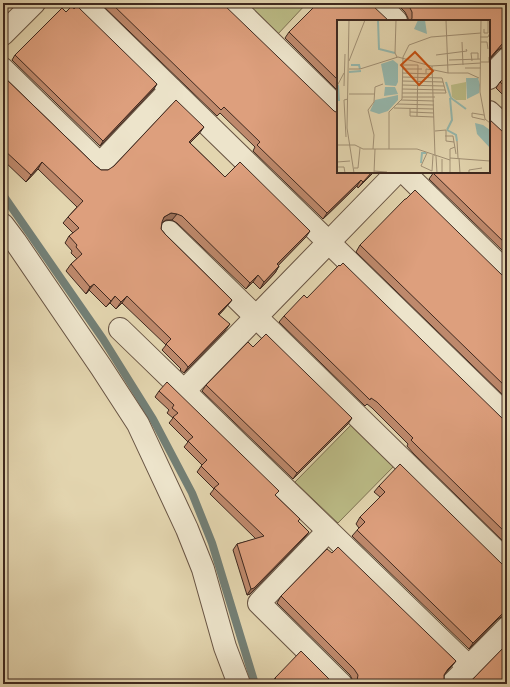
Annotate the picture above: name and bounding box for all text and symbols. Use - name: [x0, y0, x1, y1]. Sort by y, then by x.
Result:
- inset map: [337, 20, 490, 173]

